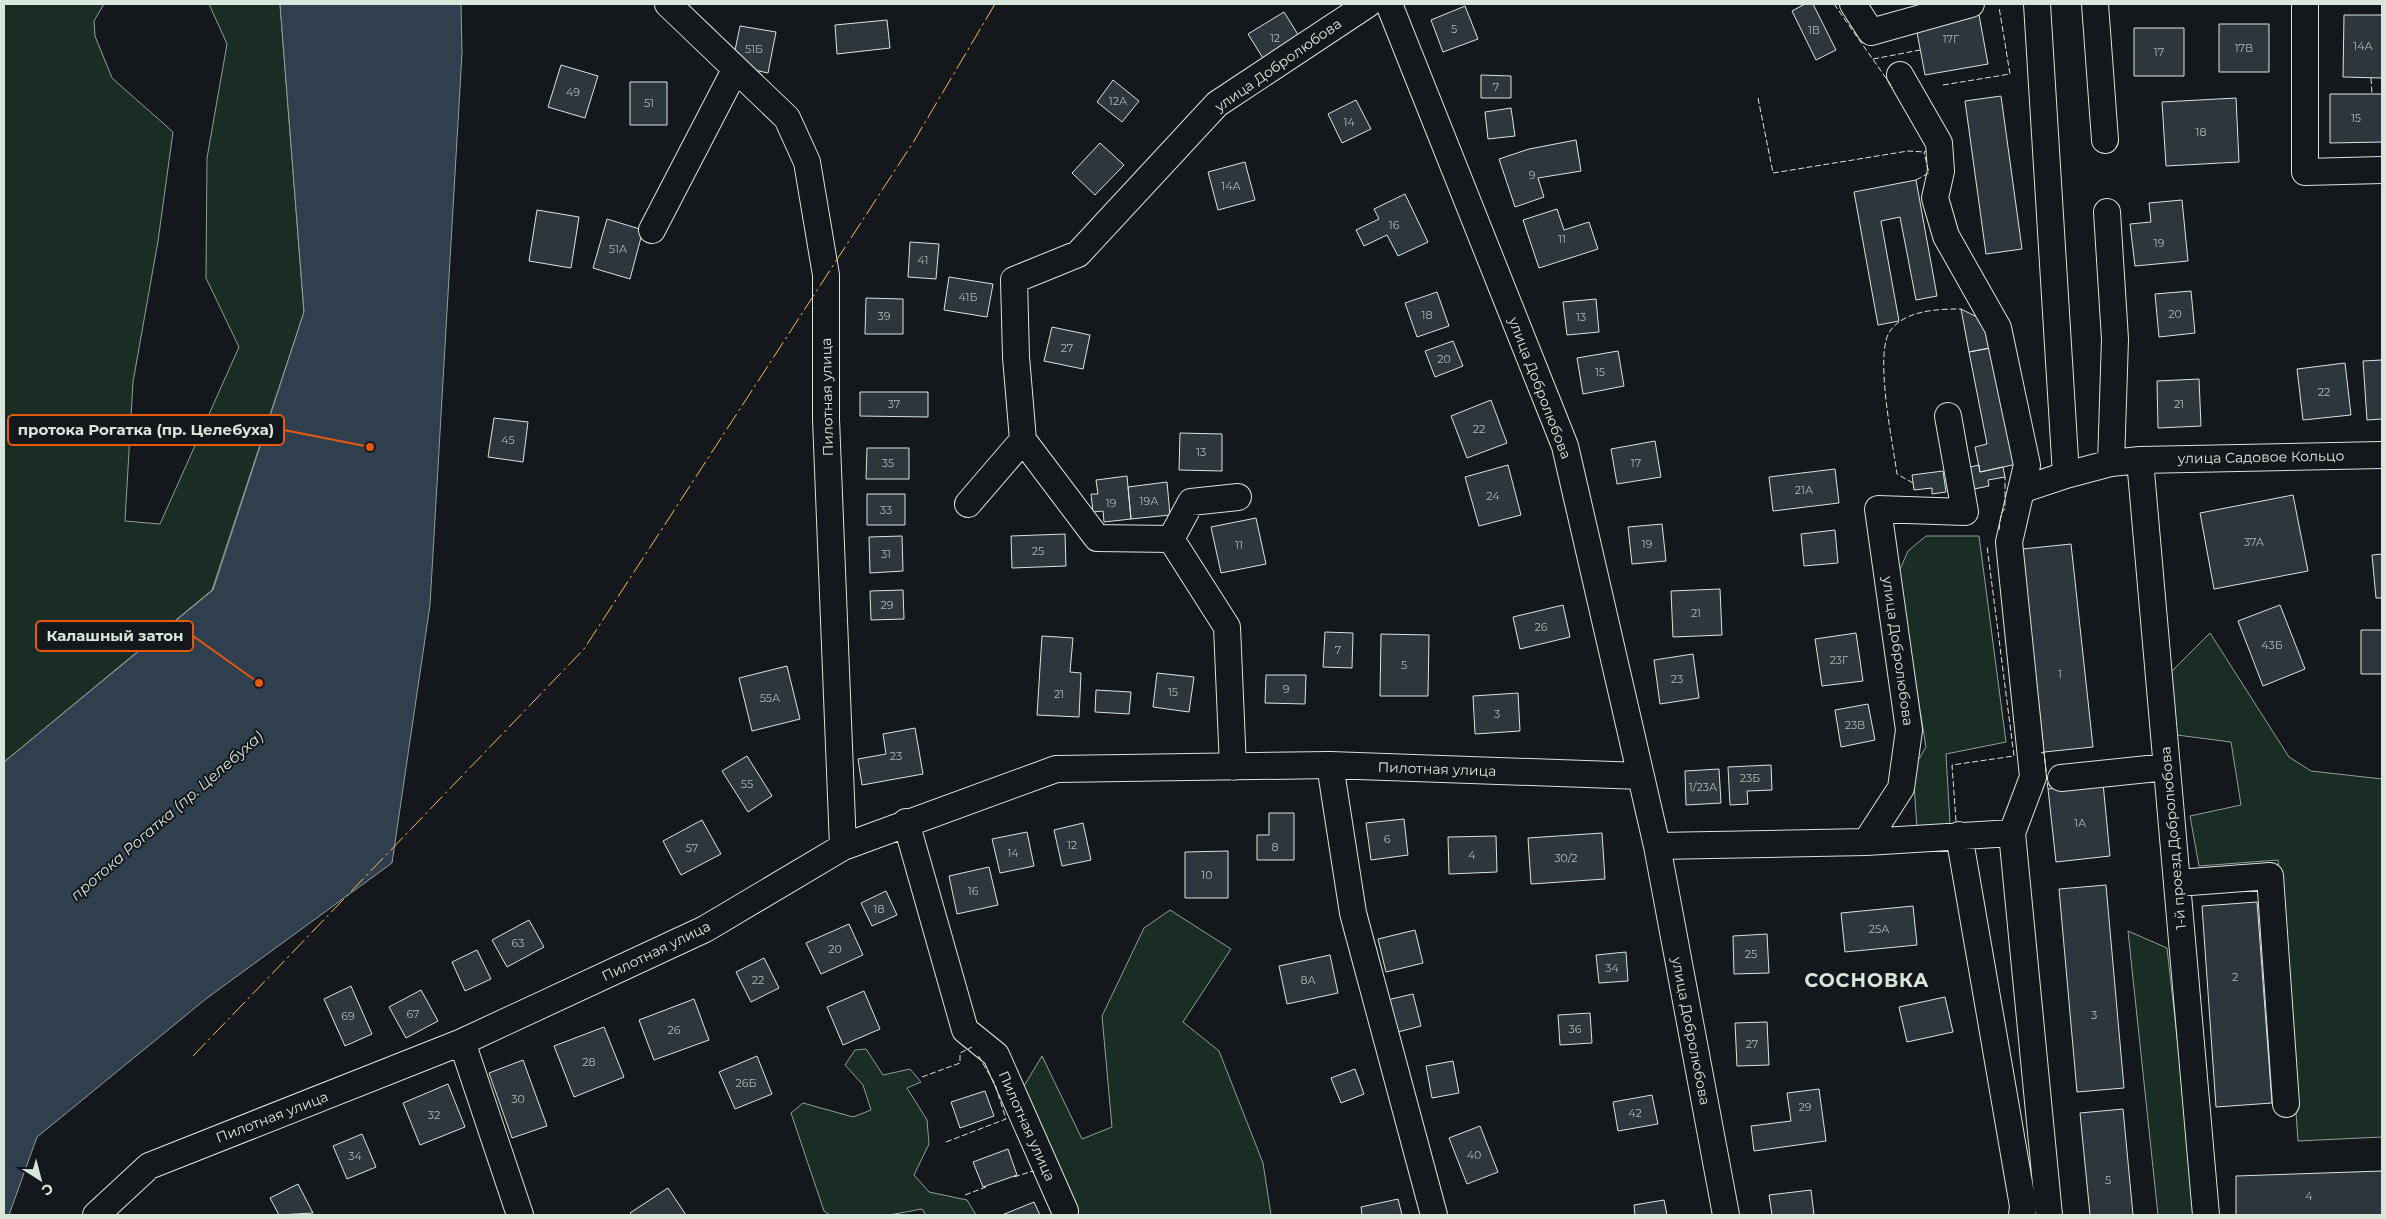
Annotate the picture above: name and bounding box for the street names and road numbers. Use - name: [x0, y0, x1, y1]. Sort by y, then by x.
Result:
- street label: улица Добролюбова: [1210, 14, 1345, 116]
- street label: улица Добролюбова: [1504, 314, 1575, 462]
- street label: Пилотная улица: [817, 337, 837, 457]
- street label: улица Садовое Кольцо: [2177, 447, 2345, 467]
- street label: улица Добролюбова: [1878, 574, 1917, 727]
- street label: 1-й проезд Добролюбова: [2156, 746, 2190, 930]
- street label: Пилотная улица: [1377, 758, 1497, 780]
- street label: Пилотная улица: [599, 917, 713, 985]
- street label: улица Добролюбова: [1668, 954, 1714, 1107]
- street label: Пилотная улица: [995, 1068, 1059, 1184]
- street label: Пилотная улица: [213, 1087, 331, 1147]

